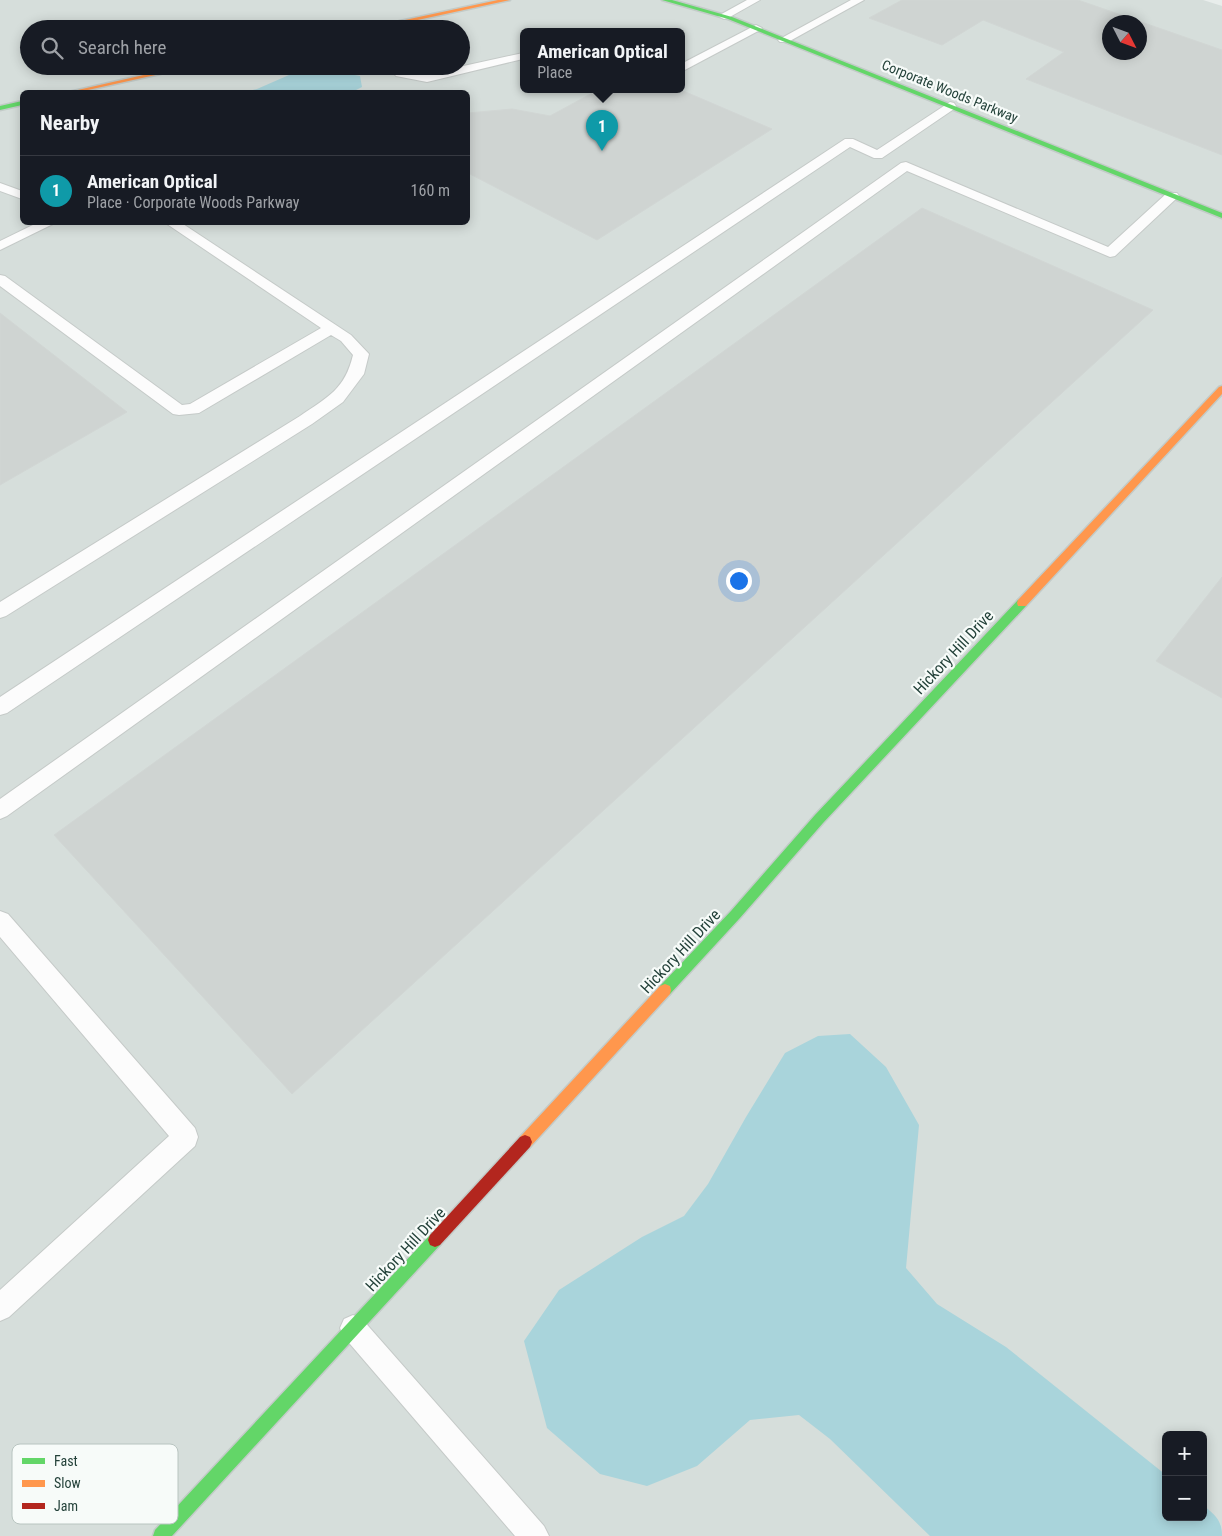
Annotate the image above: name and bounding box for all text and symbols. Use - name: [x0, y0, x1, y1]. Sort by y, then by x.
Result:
- north arrow: [1102, 15, 1147, 60]
- search box: [20, 20, 470, 75]
- popup: [520, 28, 685, 93]
- icon: search: [38, 34, 66, 62]
- text: Search here: [78, 36, 166, 59]
- text: American Optical: [537, 40, 668, 63]
- street label: Corporate Woods Parkway: [880, 56, 1021, 126]
- text: Place: [537, 63, 572, 82]
- pin: 1: [586, 110, 618, 151]
- text: Nearby: [40, 111, 99, 135]
- text: American Optical: [87, 170, 218, 193]
- text: 1: [52, 181, 60, 200]
- text: 160 m: [411, 181, 450, 200]
- text: Place · Corporate Woods Parkway: [87, 193, 299, 212]
- your location: [726, 568, 752, 594]
- street label: Hickory Hill Drive: [910, 606, 997, 698]
- street label: Hickory Hill Drive: [637, 905, 724, 997]
- street label: Hickory Hill Drive: [362, 1203, 449, 1295]
- map controls: [1162, 1431, 1207, 1521]
- button: +: [1162, 1431, 1207, 1476]
- legend: [12, 1444, 178, 1524]
- text: Fast: [54, 1453, 78, 1469]
- text: Slow: [54, 1475, 81, 1491]
- button: −: [1162, 1476, 1207, 1521]
- text: Jam: [54, 1498, 78, 1514]

